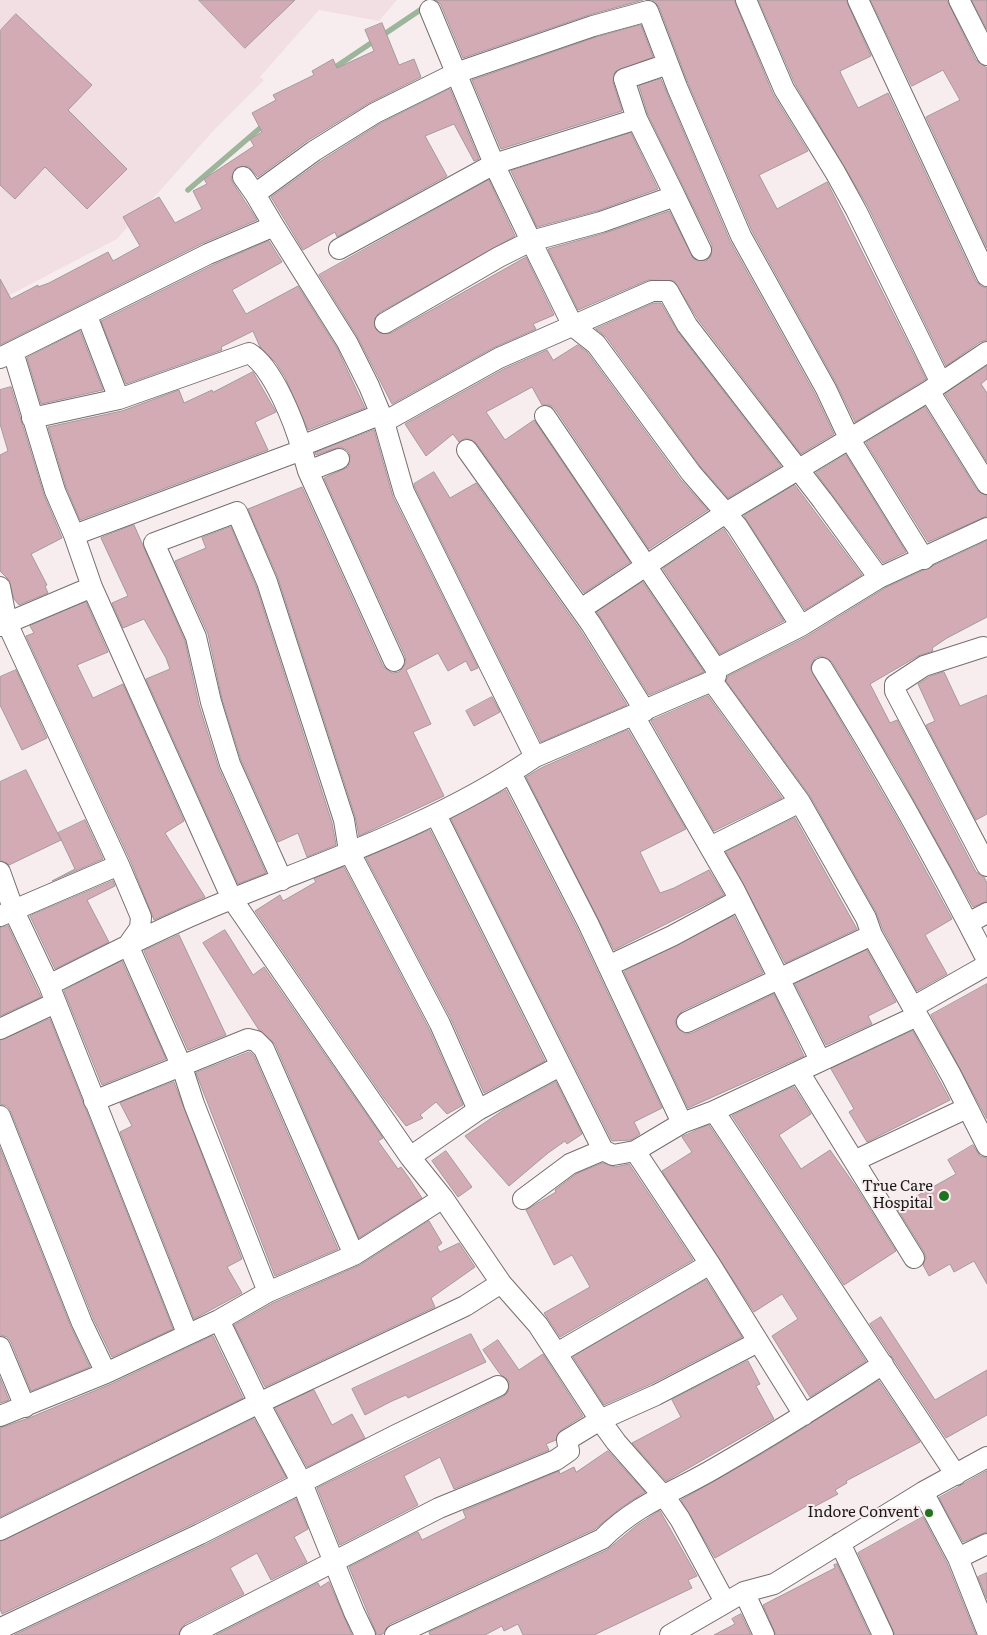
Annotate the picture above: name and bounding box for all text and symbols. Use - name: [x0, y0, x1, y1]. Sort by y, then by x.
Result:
- place label: True Care Hospital: [862, 1178, 933, 1213]
- marker: True Care Hospital: [937, 1189, 951, 1203]
- place label: Indore Convent: [807, 1504, 919, 1522]
- marker: Indore Convent: [923, 1507, 935, 1519]

